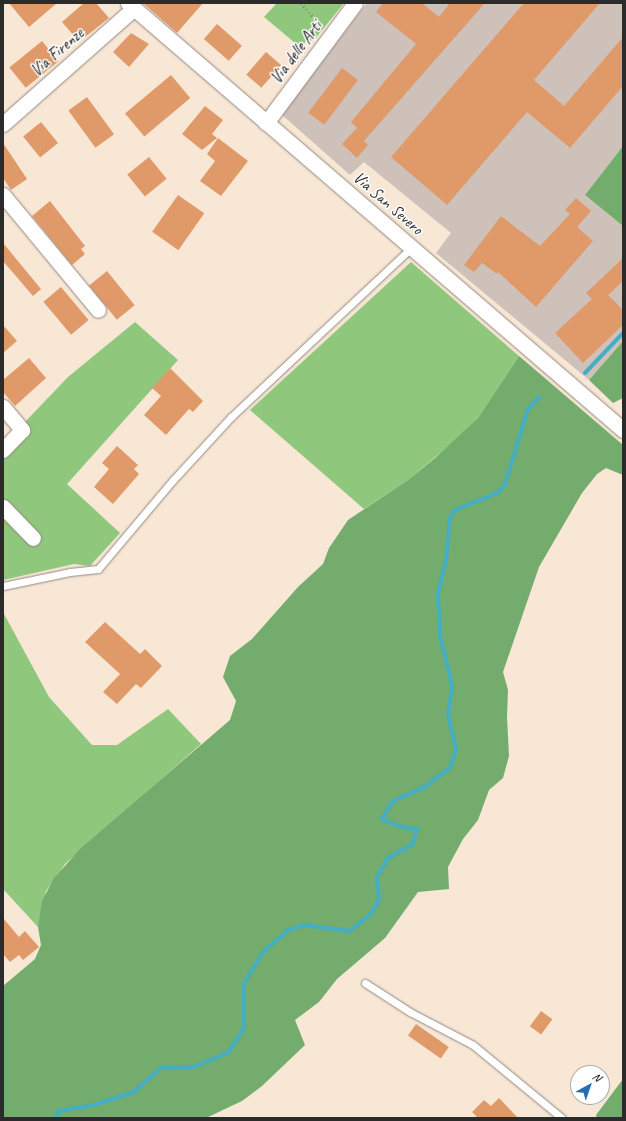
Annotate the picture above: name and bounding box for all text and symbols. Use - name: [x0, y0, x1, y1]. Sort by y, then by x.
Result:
- street label: Via delle Arti: [266, 17, 326, 87]
- street label: Via Firenze: [26, 23, 88, 81]
- street label: Via San Severo: [349, 167, 427, 239]
- north arrow: [570, 1065, 610, 1105]
- text: N: [590, 1069, 604, 1084]

